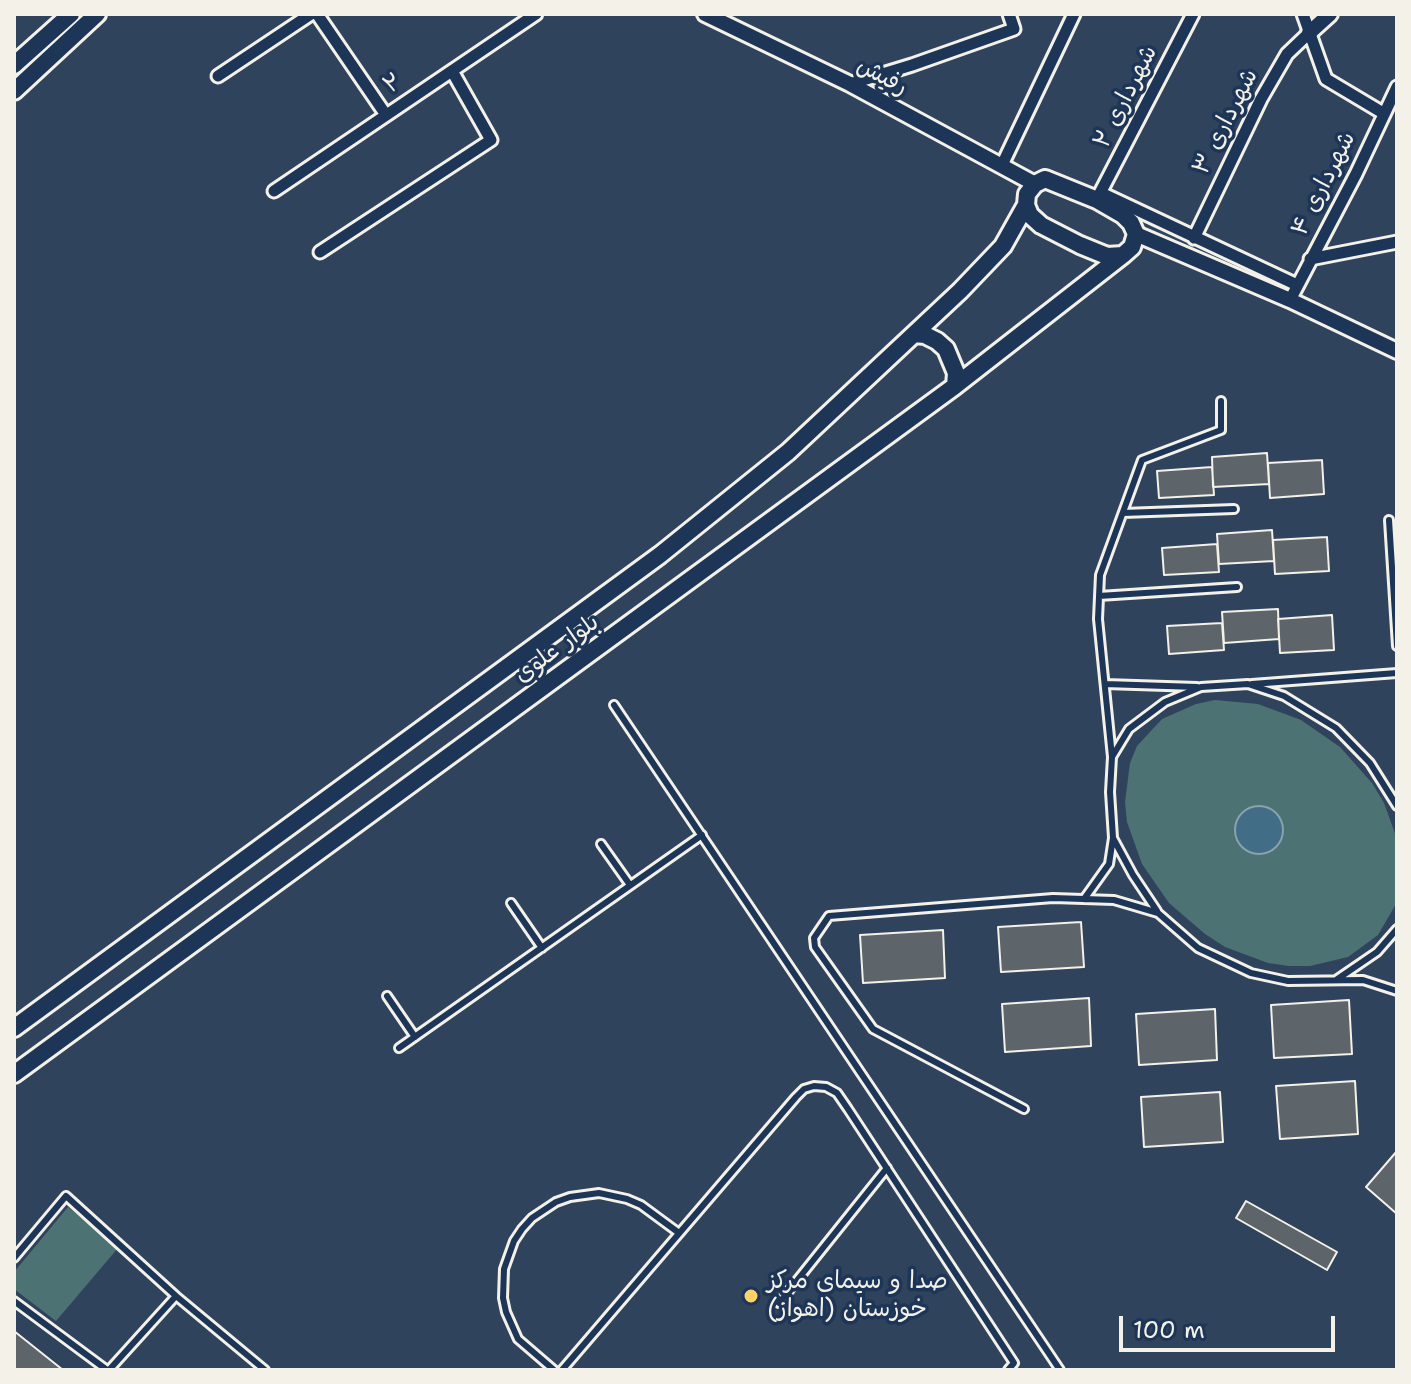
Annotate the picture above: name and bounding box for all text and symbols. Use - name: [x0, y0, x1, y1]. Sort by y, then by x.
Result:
- street label: شهرداری ۲: [1088, 41, 1164, 153]
- street label: رفیش: [851, 52, 913, 102]
- street label: شهرداری ۳: [1187, 64, 1265, 180]
- street label: ۲: [378, 68, 408, 100]
- street label: شهرداری ۴: [1286, 127, 1362, 241]
- street label: بلوار علوی: [509, 608, 605, 690]
- place label: صدا و سیمای مرکز خوزستان (اهواز): [767, 1268, 948, 1324]
- marker: صدا و سیمای مرکز خوزستان (اهواز): [742, 1287, 760, 1305]
- scale bar: [1123, 1300, 1339, 1350]
- text: 100 m: [1133, 1314, 1205, 1346]

